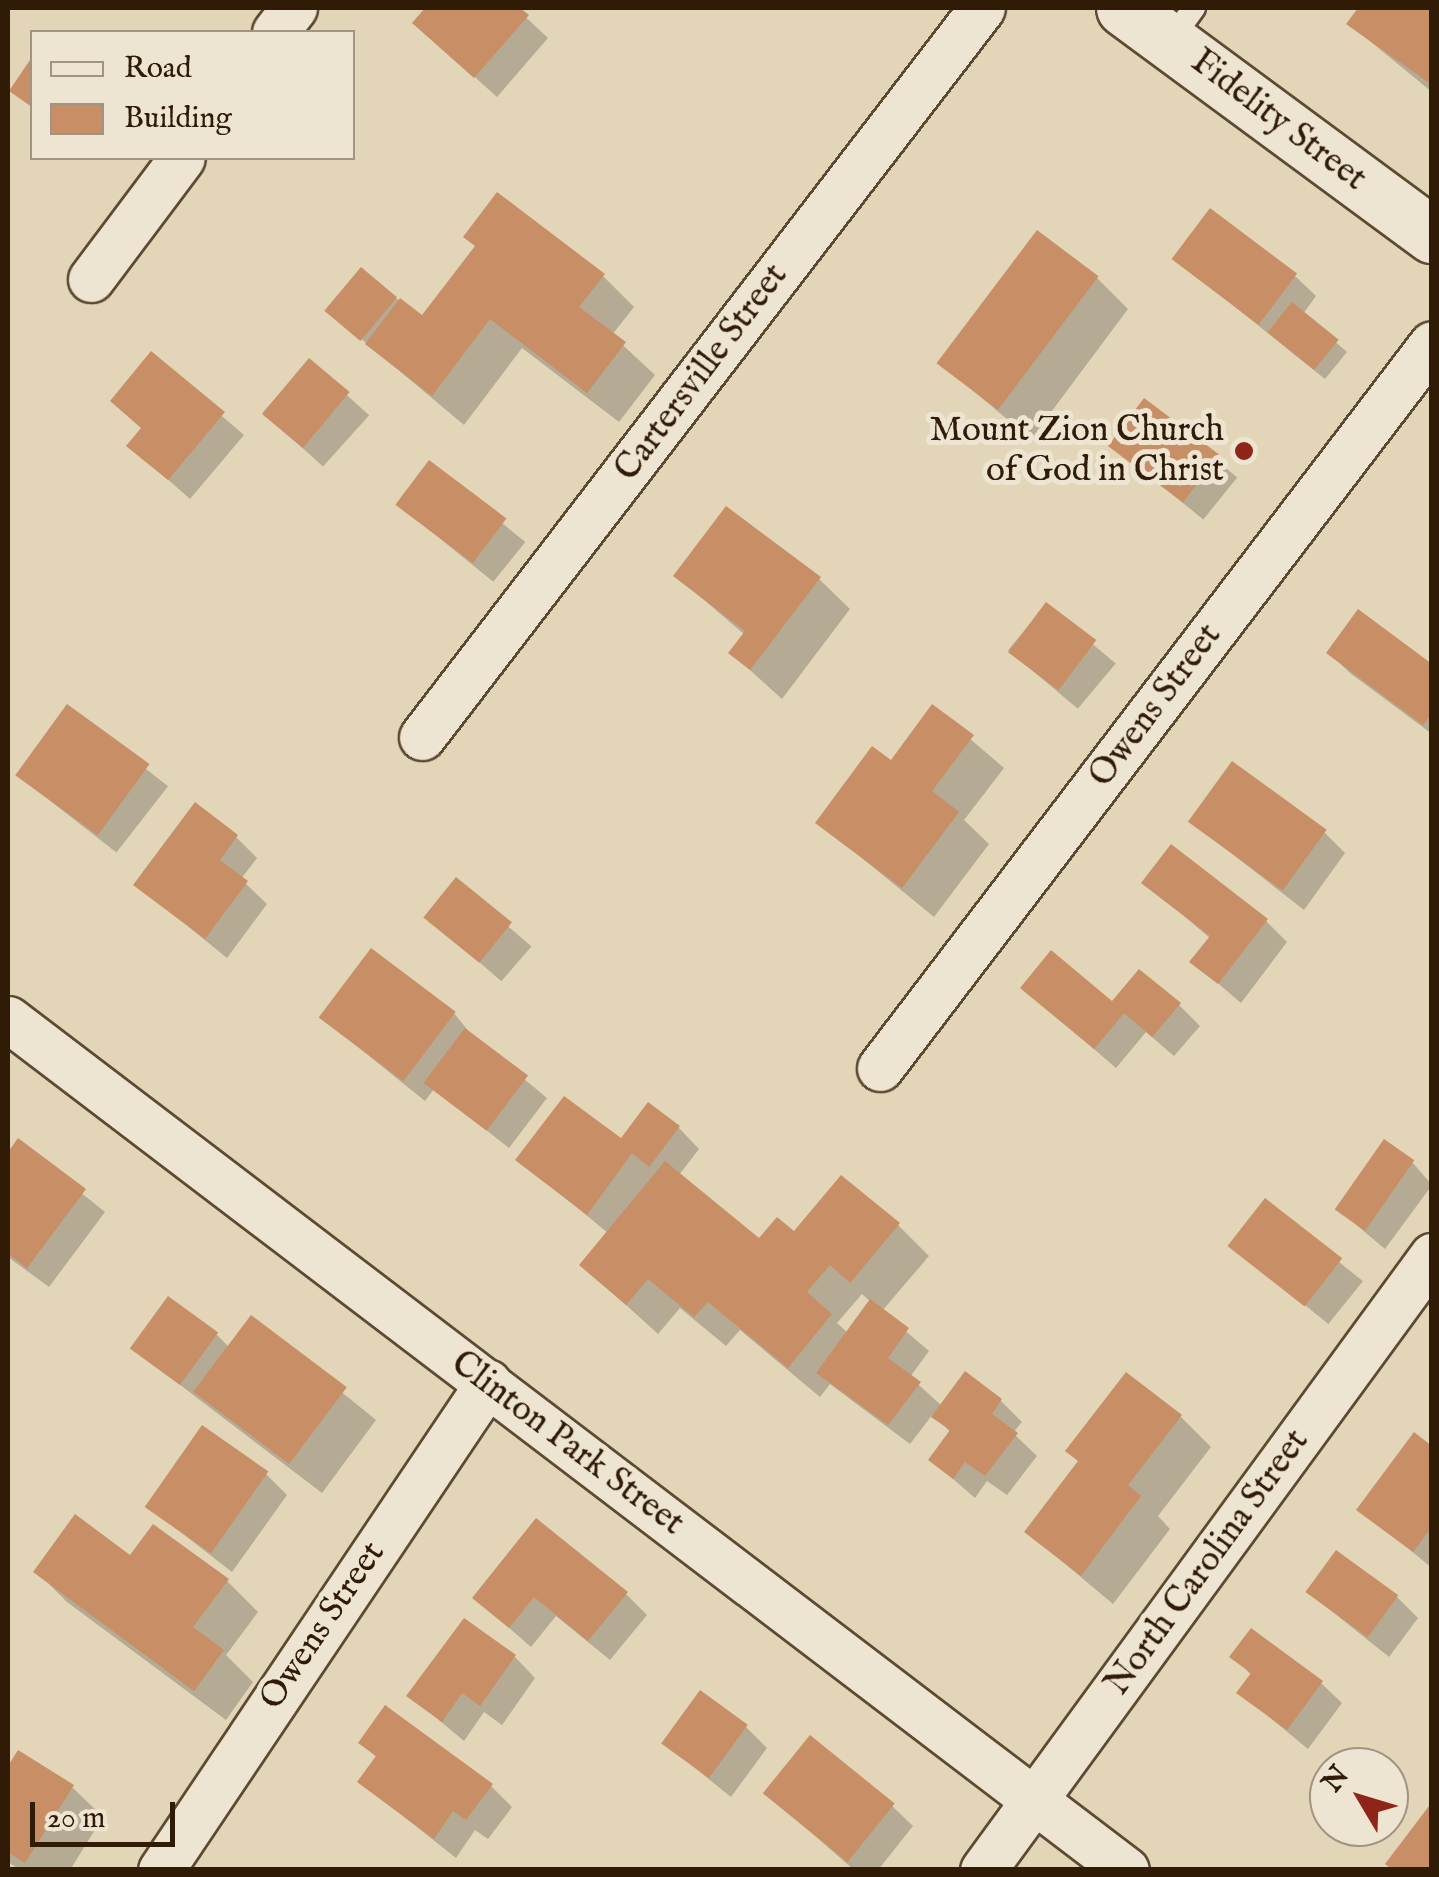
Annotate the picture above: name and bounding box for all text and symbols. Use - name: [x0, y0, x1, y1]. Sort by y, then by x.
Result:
- legend: [30, 30, 355, 160]
- street label: Fidelity Street: [1182, 41, 1374, 201]
- text: Road: [124, 50, 192, 88]
- text: Building: [124, 100, 232, 138]
- street label: Cartersville Street: [607, 256, 797, 490]
- place label: Mount Zion Church of God in Christ: [930, 410, 1224, 492]
- marker: Mount Zion Church of God in Christ: [1233, 440, 1255, 462]
- street label: Owens Street: [1081, 616, 1231, 796]
- street label: Clinton Park Street: [442, 1343, 692, 1545]
- street label: North Carolina Street: [1097, 1422, 1319, 1704]
- street label: Owens Street: [251, 1534, 395, 1718]
- north arrow: [1309, 1747, 1409, 1847]
- text: N: [1315, 1759, 1358, 1800]
- scale bar: [35, 1782, 180, 1844]
- text: 20 m: [47, 1800, 106, 1838]

